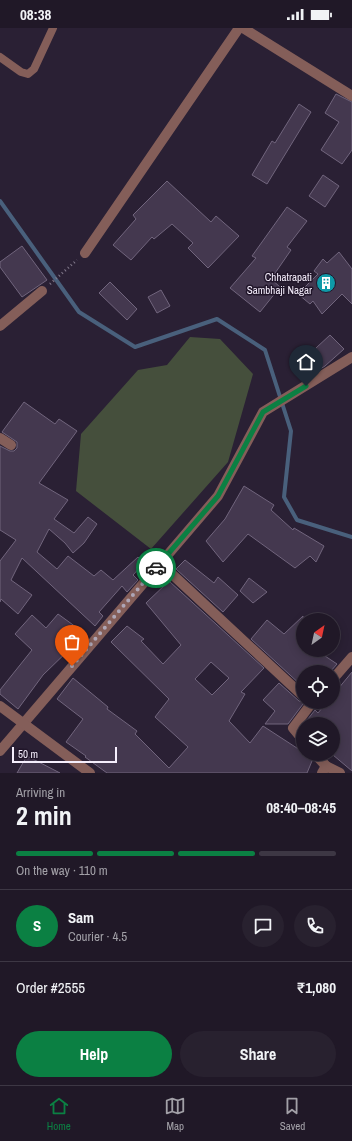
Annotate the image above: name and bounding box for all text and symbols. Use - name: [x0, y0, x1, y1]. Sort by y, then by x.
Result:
- text: 08:38: [20, 4, 51, 25]
- place label: Chhatrapati Sambhaji Nagar: [247, 270, 312, 297]
- building icon: Chhatrapati Sambhaji Nagar: [315, 272, 337, 294]
- pin: [289, 345, 323, 386]
- icon: home: [295, 351, 317, 373]
- courier: [136, 548, 176, 588]
- icon: car: [145, 557, 167, 579]
- north arrow: [296, 613, 340, 657]
- map controls: [296, 613, 340, 761]
- pin: [55, 625, 89, 666]
- icon: bag: [61, 631, 83, 653]
- button: locate: [296, 665, 340, 709]
- button: layers: [296, 717, 340, 761]
- scale bar: [12, 745, 117, 764]
- text: 50 m: [18, 747, 38, 761]
- text: Arriving in: [16, 784, 65, 801]
- text: 08:40–08:45: [266, 797, 336, 818]
- text: 2 min: [16, 798, 72, 833]
- text: On the way · 110 m: [16, 862, 108, 879]
- button: chat: [242, 905, 284, 947]
- button: phone: [294, 905, 336, 947]
- text: Sam: [68, 907, 94, 928]
- text: S: [33, 915, 41, 936]
- text: Courier · 4.5: [68, 928, 127, 945]
- text: Order #2555: [16, 977, 85, 998]
- text: ₹1,080: [297, 977, 336, 998]
- button: Help: [16, 1031, 172, 1077]
- button: Share: [180, 1031, 336, 1077]
- tab: Home: [47, 1095, 71, 1133]
- tab: Map: [164, 1095, 186, 1133]
- tab: Saved: [280, 1095, 305, 1133]

